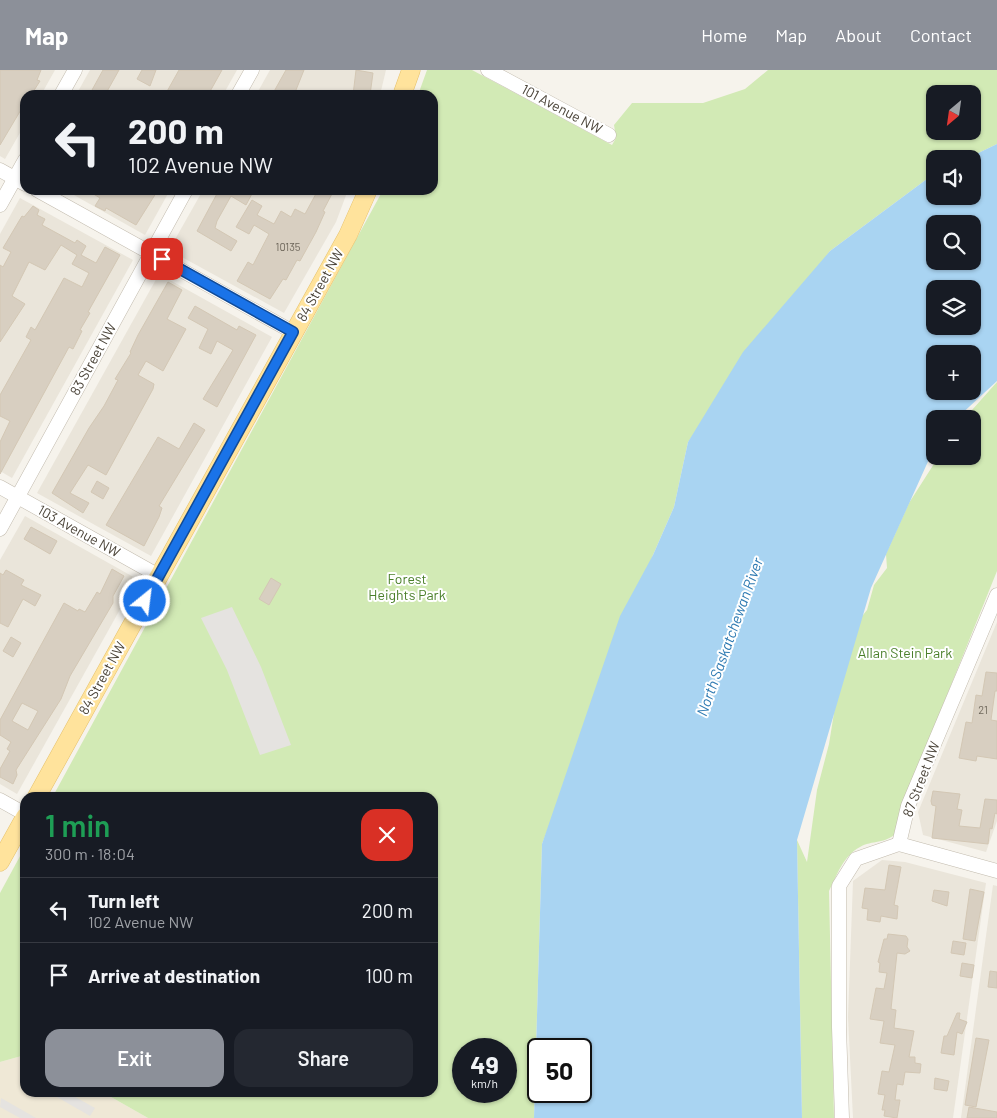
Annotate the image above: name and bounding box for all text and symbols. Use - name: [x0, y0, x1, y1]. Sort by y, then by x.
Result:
- text: Map: [25, 21, 68, 50]
- text: Home: [701, 24, 747, 46]
- text: Map: [775, 24, 807, 46]
- text: About: [835, 24, 882, 46]
- text: Contact: [910, 24, 972, 46]
- street label: 101 Avenue NW: [519, 80, 606, 137]
- north arrow: [926, 85, 981, 140]
- map controls: [926, 85, 981, 465]
- text: 200 m: [128, 109, 224, 151]
- icon: left: [45, 110, 110, 175]
- button: sound: [926, 150, 981, 205]
- text: 102 Avenue NW: [128, 151, 273, 177]
- button: search: [926, 215, 981, 270]
- pin: [141, 238, 183, 280]
- house number: 10135: [276, 240, 301, 253]
- icon: arrive: [148, 245, 176, 273]
- street label: 84 Street NW: [293, 245, 347, 324]
- button: layers: [926, 280, 981, 335]
- street label: 83 Street NW: [66, 320, 119, 398]
- button: +: [926, 345, 981, 400]
- button: −: [926, 410, 981, 465]
- street label: 103 Avenue NW: [35, 501, 124, 560]
- water label: North Saskatchewan River: [692, 554, 766, 718]
- park label: Forest Heights Park: [368, 570, 446, 603]
- position arrow: [118, 574, 170, 626]
- street label: 84 Street NW: [75, 638, 129, 717]
- park label: Allan Stein Park: [858, 644, 952, 661]
- house number: 21: [978, 703, 988, 716]
- street label: 87 Street NW: [898, 739, 943, 819]
- text: 1 min: [45, 807, 110, 843]
- button: close: [361, 809, 413, 861]
- text: 300 m · 18:04: [45, 844, 135, 863]
- text: Turn left: [88, 889, 159, 912]
- icon: left: [45, 896, 73, 924]
- text: 200 m: [362, 899, 413, 922]
- text: 102 Avenue NW: [88, 912, 193, 931]
- icon: arrive: [45, 961, 73, 989]
- text: Arrive at destination: [88, 964, 260, 987]
- text: 100 m: [365, 964, 413, 987]
- button: Exit: [45, 1029, 224, 1087]
- button: Share: [234, 1029, 413, 1087]
- speed limit sign: 50: [527, 1038, 592, 1103]
- text: 49: [470, 1049, 499, 1079]
- text: km/h: [471, 1076, 498, 1090]

